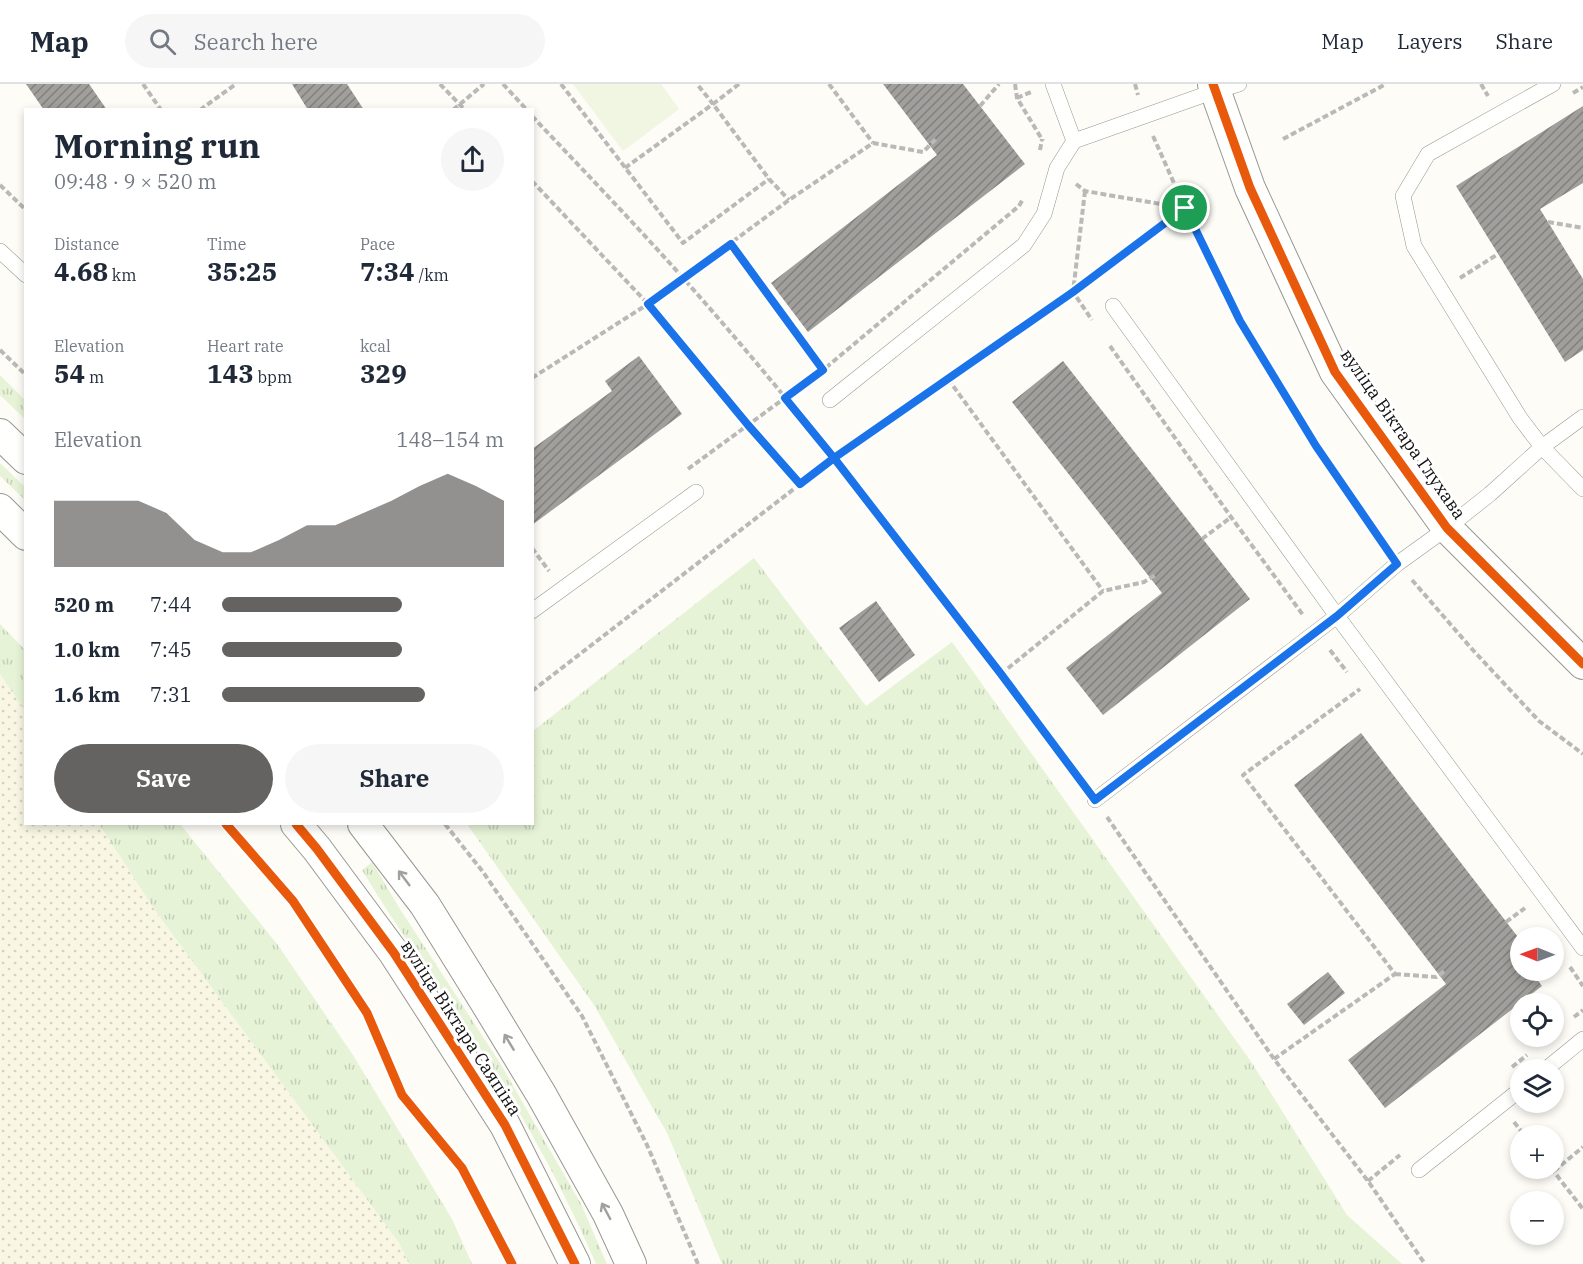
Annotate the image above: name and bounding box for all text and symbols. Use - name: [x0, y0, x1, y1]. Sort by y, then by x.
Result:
- search box: [125, 14, 545, 68]
- text: Map: [30, 23, 89, 60]
- icon: search: [146, 25, 179, 58]
- text: Search here: [194, 27, 318, 56]
- text: Map: [1321, 27, 1364, 55]
- text: Layers: [1397, 27, 1463, 55]
- text: Share: [1496, 27, 1553, 55]
- text: Morning run: [54, 124, 260, 167]
- button: share: [441, 128, 504, 191]
- text: 09:48 · 9 × 520 m: [54, 168, 217, 195]
- pin: [1159, 182, 1210, 233]
- icon: arrive: [1168, 191, 1201, 224]
- text: Distance: [54, 234, 119, 254]
- text: Time: [207, 234, 246, 254]
- text: Pace: [360, 234, 395, 254]
- text: 4.68: [54, 254, 108, 288]
- text: 35:25: [207, 254, 277, 288]
- text: 7:34: [360, 254, 415, 288]
- text: km: [108, 265, 136, 285]
- text: /km: [415, 265, 449, 285]
- text: Elevation: [54, 336, 124, 356]
- text: Heart rate: [207, 336, 284, 356]
- text: kcal: [360, 336, 391, 356]
- street label: вуліца Віктара Глухава: [1336, 344, 1471, 524]
- text: 54: [54, 356, 85, 390]
- text: 143: [207, 356, 254, 390]
- text: 329: [360, 356, 407, 390]
- text: m: [85, 367, 104, 387]
- text: bpm: [254, 367, 292, 387]
- text: Elevation: [54, 426, 142, 453]
- text: 148–154 m: [397, 426, 504, 453]
- text: 520 m: [54, 591, 114, 618]
- text: 7:44: [150, 591, 192, 618]
- text: 1.0 km: [54, 636, 120, 663]
- text: 7:45: [150, 636, 192, 663]
- text: 1.6 km: [54, 681, 120, 708]
- text: 7:31: [150, 681, 192, 708]
- button: Save: [54, 744, 273, 813]
- button: Share: [285, 744, 504, 813]
- one-way arrow: [398, 870, 411, 886]
- north arrow: [1510, 927, 1564, 981]
- map controls: [1510, 927, 1564, 1245]
- street label: вуліца Віктара Саяпіна: [396, 936, 527, 1120]
- button: locate: [1510, 993, 1564, 1047]
- one-way arrow: [503, 1034, 515, 1051]
- button: layers: [1510, 1059, 1564, 1113]
- button: +: [1510, 1125, 1564, 1179]
- button: −: [1510, 1191, 1564, 1245]
- one-way arrow: [600, 1203, 611, 1221]

